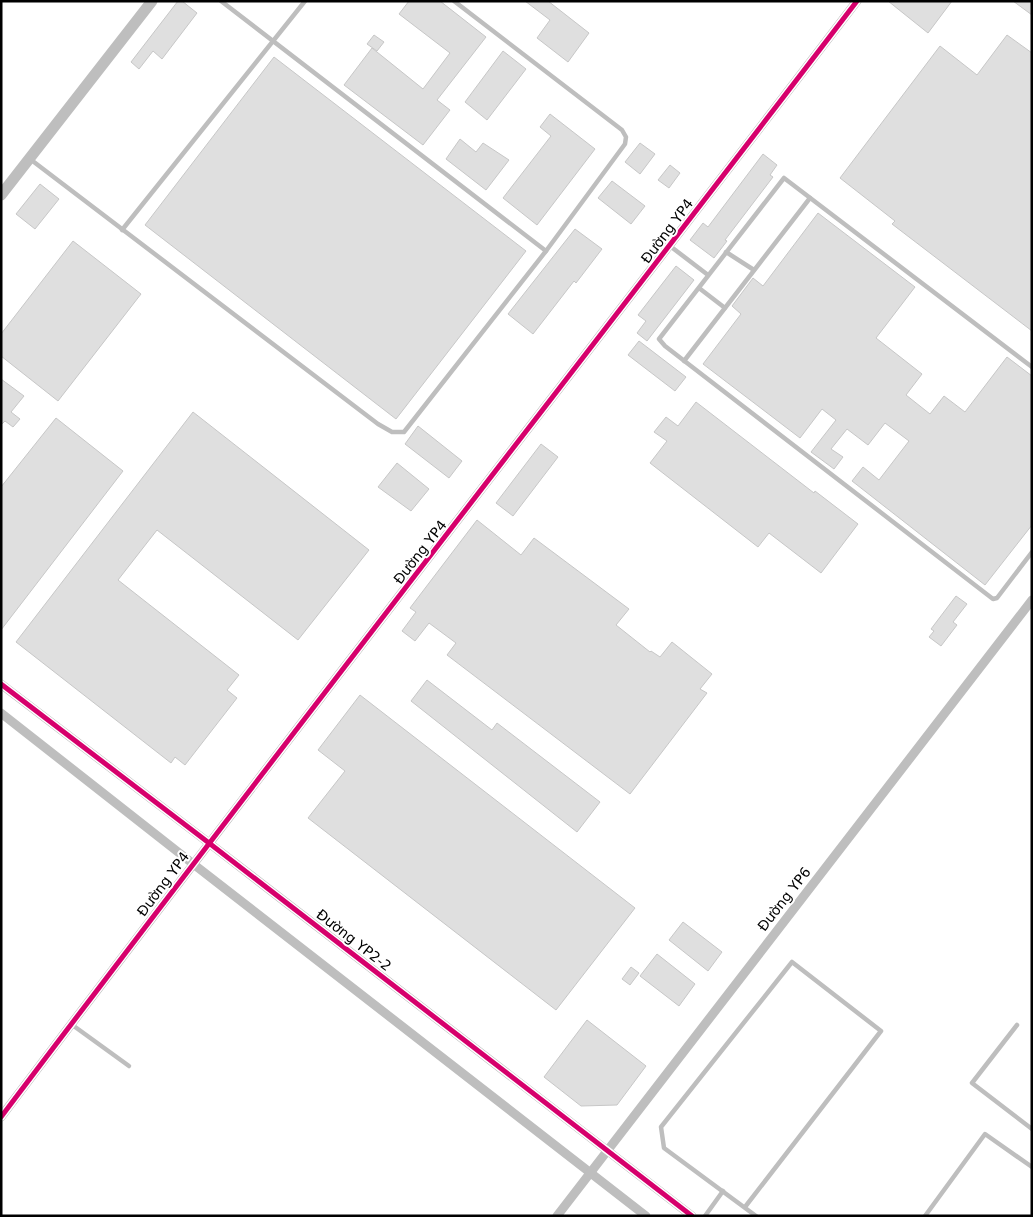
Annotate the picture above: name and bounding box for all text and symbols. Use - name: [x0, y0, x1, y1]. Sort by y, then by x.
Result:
- street label: Đường YP4: [638, 196, 696, 266]
- street label: Đường YP4: [390, 517, 450, 587]
- street label: Đường YP4: [134, 849, 192, 919]
- street label: Đường YP6: [754, 864, 814, 934]
- street label: Đường YP2-2: [313, 906, 395, 974]

